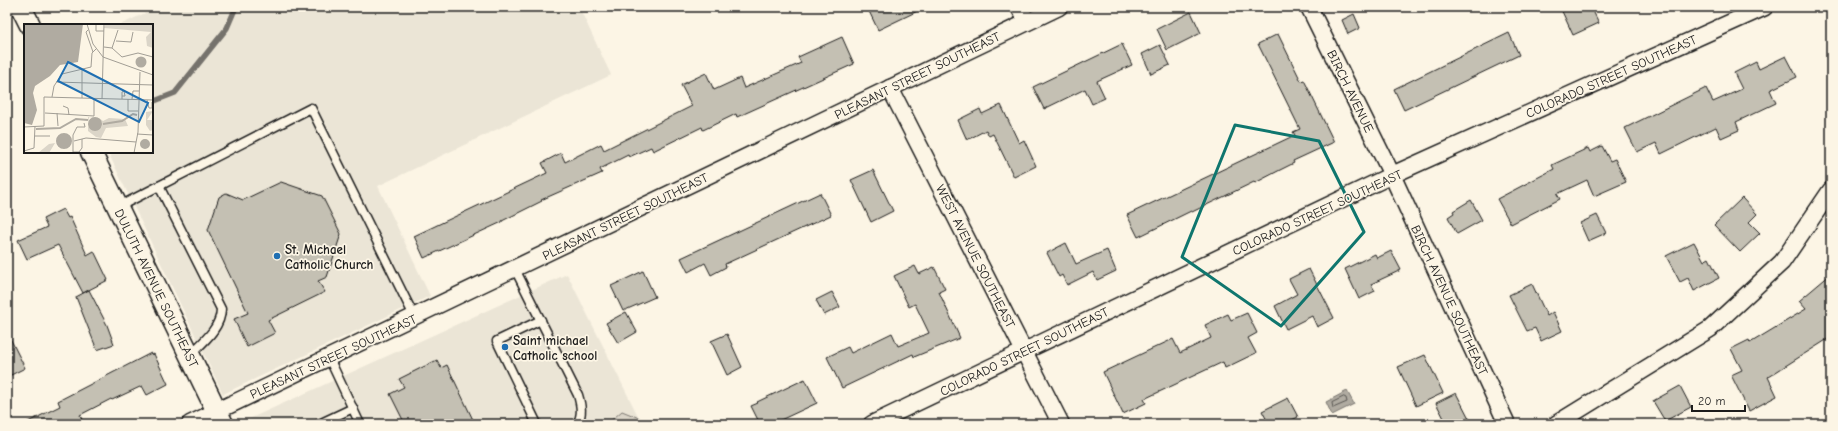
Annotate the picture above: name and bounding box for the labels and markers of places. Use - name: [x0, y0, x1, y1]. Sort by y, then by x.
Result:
- place label: St. Michael Catholic Church: [285, 242, 374, 272]
- marker: St. Michael Catholic Church: [272, 251, 282, 261]
- place label: Saint michael Catholic school: [513, 333, 597, 363]
- marker: Saint michael Catholic school: [500, 342, 510, 352]

